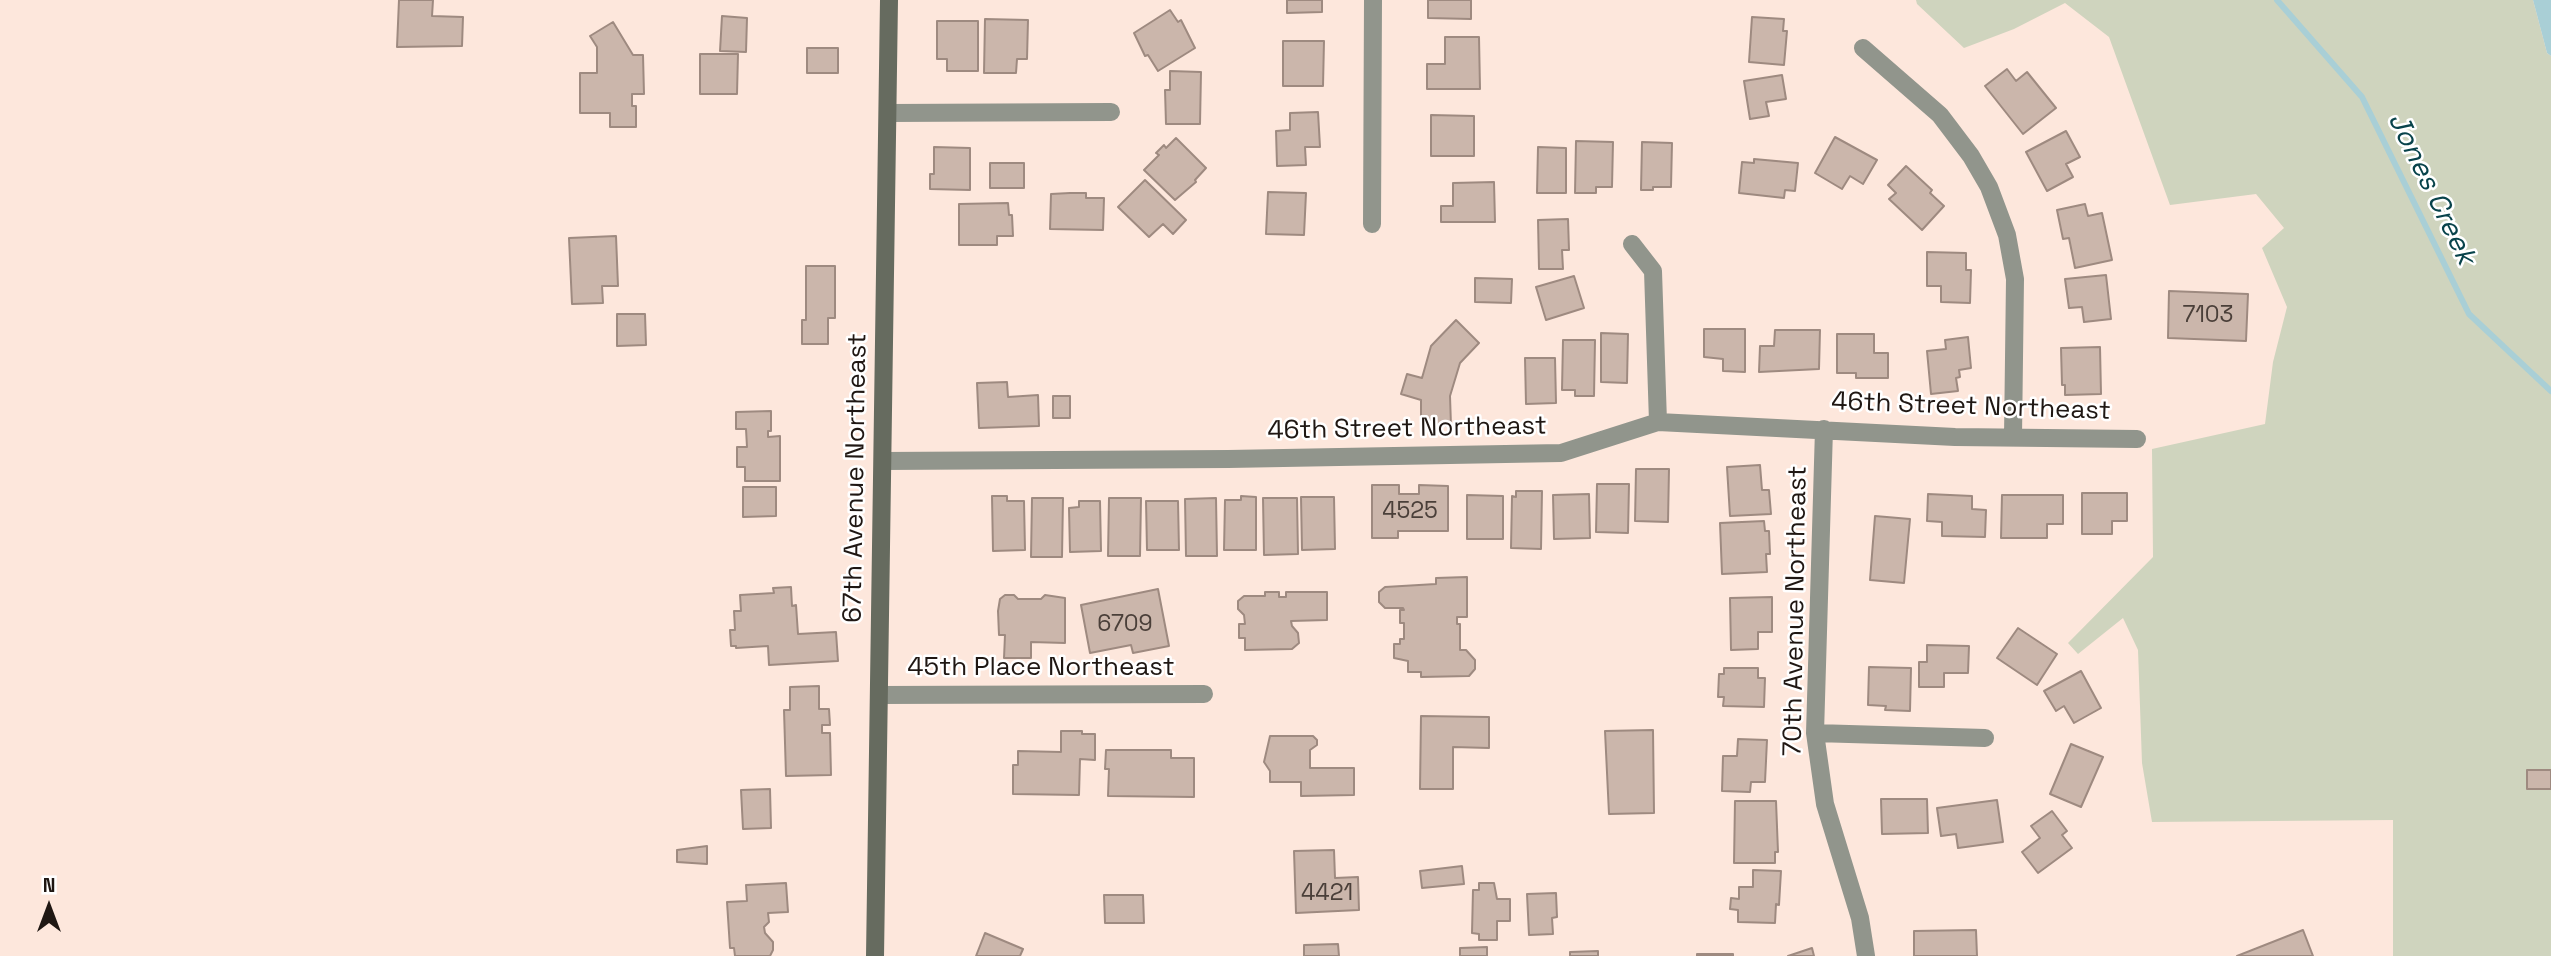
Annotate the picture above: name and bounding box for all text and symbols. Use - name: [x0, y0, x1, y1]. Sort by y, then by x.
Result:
- water label: Jones Creek: [2380, 107, 2482, 271]
- house number: 7103: [2183, 302, 2233, 330]
- street label: 67th Avenue Northeast: [838, 333, 874, 623]
- street label: 46th Street Northeast: [1831, 387, 2111, 427]
- street label: 46th Street Northeast: [1267, 411, 1547, 447]
- street label: 70th Avenue Northeast: [1778, 465, 1814, 757]
- house number: 4525: [1382, 498, 1438, 526]
- house number: 6709: [1097, 611, 1153, 639]
- street label: 45th Place Northeast: [907, 652, 1175, 684]
- north arrow: [14, 872, 84, 942]
- text: N: [43, 873, 55, 898]
- house number: 4421: [1301, 880, 1353, 908]

